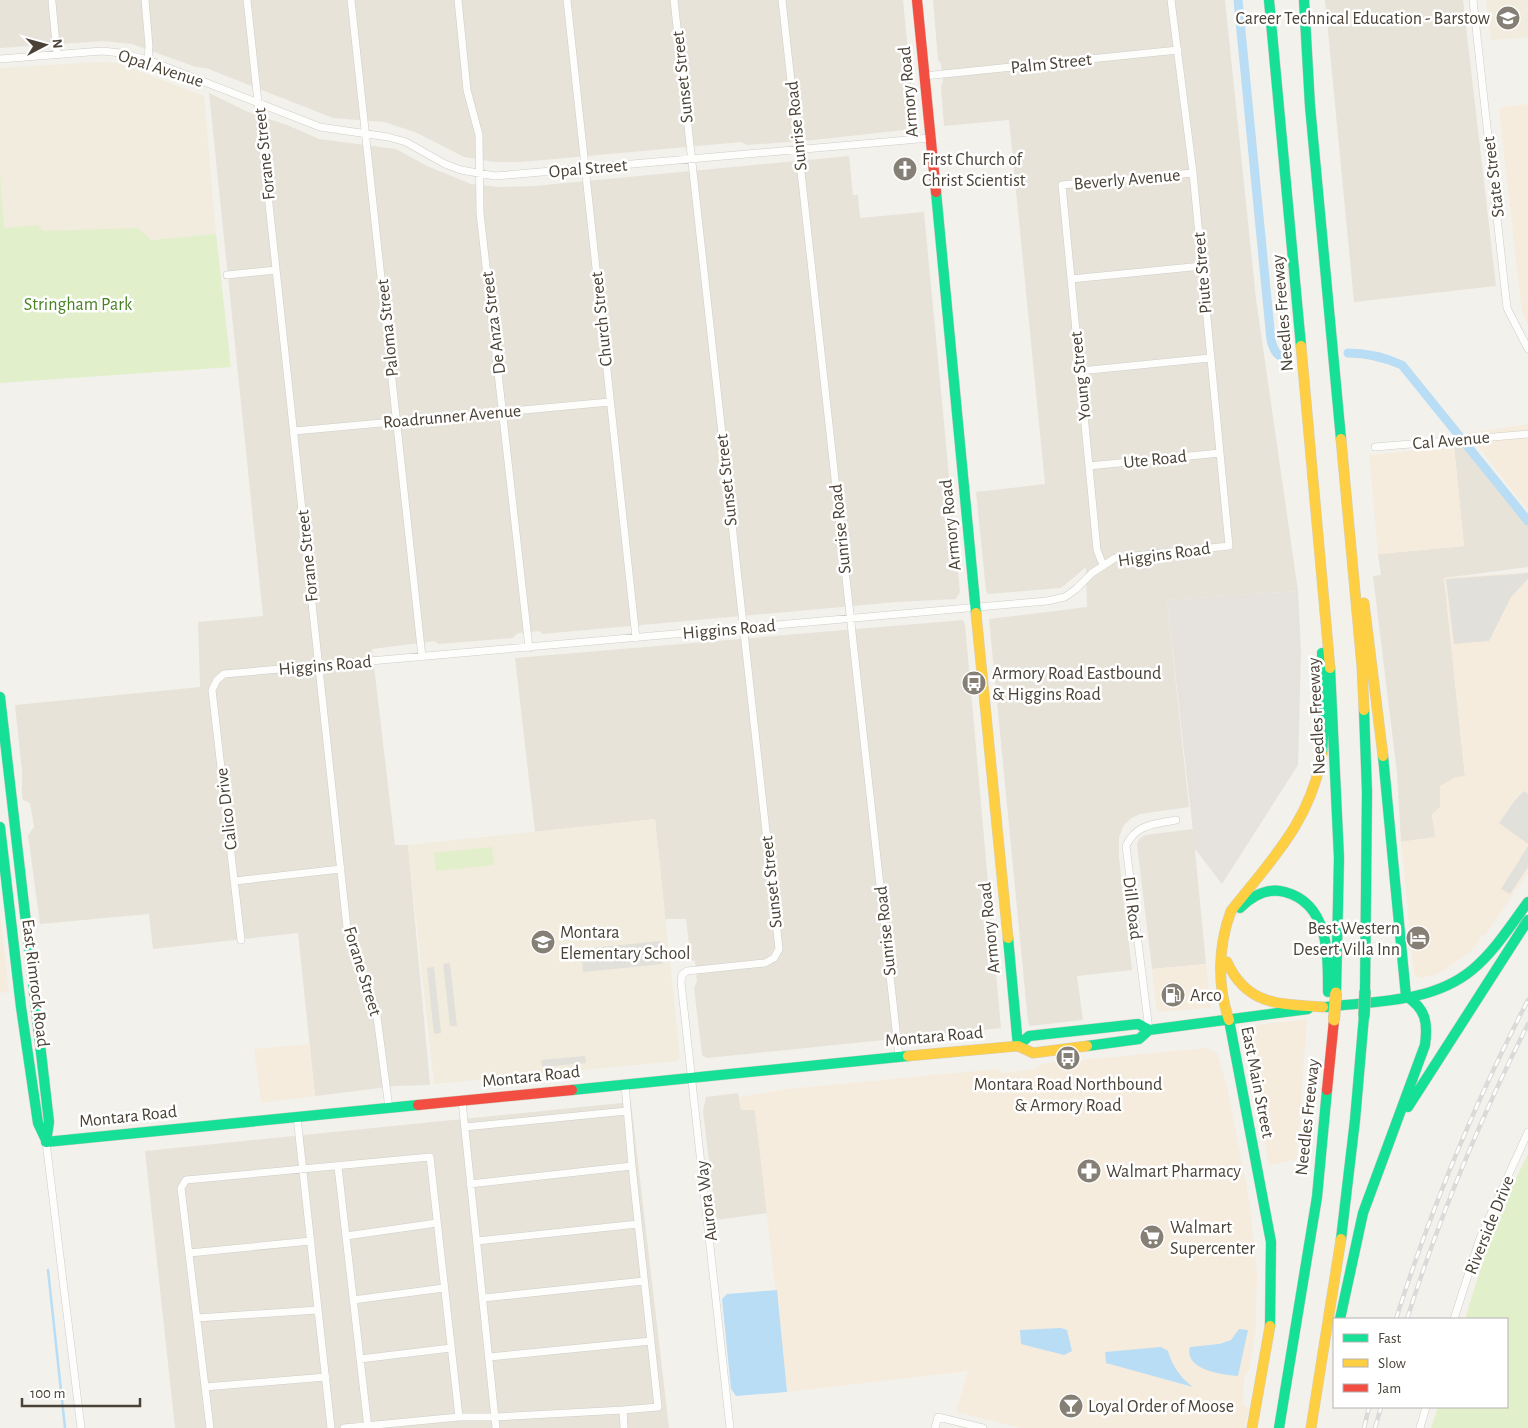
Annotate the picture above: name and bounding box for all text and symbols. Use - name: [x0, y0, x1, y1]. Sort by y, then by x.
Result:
- school or university icon: Career Technical Education - Barstow: [1495, 5, 1521, 31]
- place label: Career Technical Education - Barstow: [1235, 10, 1490, 28]
- north arrow: [20, 20, 70, 70]
- street label: Sunset Street: [669, 30, 697, 124]
- text: N: [49, 38, 64, 49]
- street label: Armory Road: [896, 46, 922, 138]
- street label: Opal Avenue: [116, 47, 206, 91]
- street label: Palm Street: [1010, 51, 1093, 77]
- street label: Sunrise Road: [783, 80, 811, 172]
- street label: Forane Street: [251, 107, 279, 201]
- street label: State Street: [1480, 135, 1508, 219]
- place label: First Church of Christ Scientist: [922, 151, 1026, 190]
- church icon: First Church of Christ Scientist: [892, 156, 918, 182]
- street label: Opal Street: [548, 157, 628, 181]
- street label: Beverly Avenue: [1073, 166, 1181, 194]
- street label: Piute Street: [1190, 231, 1216, 315]
- street label: Needles Freeway: [1269, 253, 1297, 372]
- street label: De Anza Street: [479, 270, 509, 375]
- street label: Church Street: [588, 270, 616, 367]
- street label: Paloma Street: [374, 278, 402, 378]
- park label: Stringham Park: [24, 296, 133, 314]
- street label: Young Street: [1067, 330, 1095, 421]
- street label: Roadrunner Avenue: [382, 402, 522, 432]
- street label: Cal Avenue: [1412, 429, 1491, 453]
- street label: Sunset Street: [713, 433, 741, 527]
- street label: Ute Road: [1122, 448, 1188, 472]
- street label: Armory Road: [937, 478, 965, 571]
- street label: Sunrise Road: [827, 483, 855, 575]
- street label: Forane Street: [294, 509, 322, 603]
- street label: Higgins Road: [1117, 540, 1212, 570]
- street label: Higgins Road: [682, 617, 776, 643]
- street label: Higgins Road: [278, 653, 372, 679]
- street label: Needles Freeway: [1305, 657, 1329, 775]
- place label: Armory Road Eastbound & Higgins Road: [992, 665, 1161, 704]
- bus stop icon: Armory Road Eastbound & Higgins Road: [961, 670, 987, 696]
- street label: Calico Drive: [213, 767, 241, 851]
- street label: Sunset Street: [758, 835, 786, 929]
- street label: Dill Road: [1119, 875, 1145, 941]
- street label: Armory Road: [976, 881, 1004, 974]
- street label: Sunrise Road: [872, 885, 900, 977]
- street label: East Rimrock Road: [18, 918, 52, 1048]
- place label: Best Western Desert Villa Inn: [1293, 920, 1400, 959]
- street label: Forane Street: [340, 924, 384, 1018]
- place label: Montara Elementary School: [560, 924, 691, 963]
- hotel icon: Best Western Desert Villa Inn: [1405, 925, 1431, 951]
- school or university icon: Montara Elementary School: [530, 929, 556, 955]
- fuel station icon: Arco: [1160, 982, 1186, 1008]
- place label: Arco: [1190, 987, 1222, 1005]
- street label: Montara Road: [884, 1024, 984, 1050]
- street label: East Main Street: [1237, 1025, 1277, 1140]
- bus stop icon: Montara Road Northbound & Armory Road: [1055, 1045, 1081, 1071]
- street label: Needles Freeway: [1293, 1057, 1323, 1176]
- street label: Montara Road: [481, 1063, 581, 1091]
- place label: Montara Road Northbound & Armory Road: [974, 1076, 1162, 1115]
- street label: Montara Road: [78, 1103, 178, 1131]
- pharmacy icon: Walmart Pharmacy: [1076, 1158, 1102, 1184]
- street label: Aurora Way: [693, 1159, 721, 1242]
- place label: Walmart Pharmacy: [1106, 1163, 1241, 1181]
- street label: Riverside Drive: [1462, 1173, 1518, 1277]
- place label: Walmart Supercenter: [1170, 1219, 1255, 1258]
- supermarket icon: Walmart Supercenter: [1139, 1224, 1165, 1250]
- legend: [1333, 1318, 1508, 1408]
- text: Fast: [1378, 1331, 1402, 1346]
- text: Slow: [1378, 1356, 1406, 1371]
- scale bar: [22, 1376, 140, 1408]
- text: Jam: [1378, 1381, 1401, 1396]
- text: 100 m: [30, 1386, 65, 1401]
- bar icon: Loyal Order of Moose: [1058, 1393, 1084, 1419]
- place label: Loyal Order of Moose: [1088, 1398, 1234, 1416]

